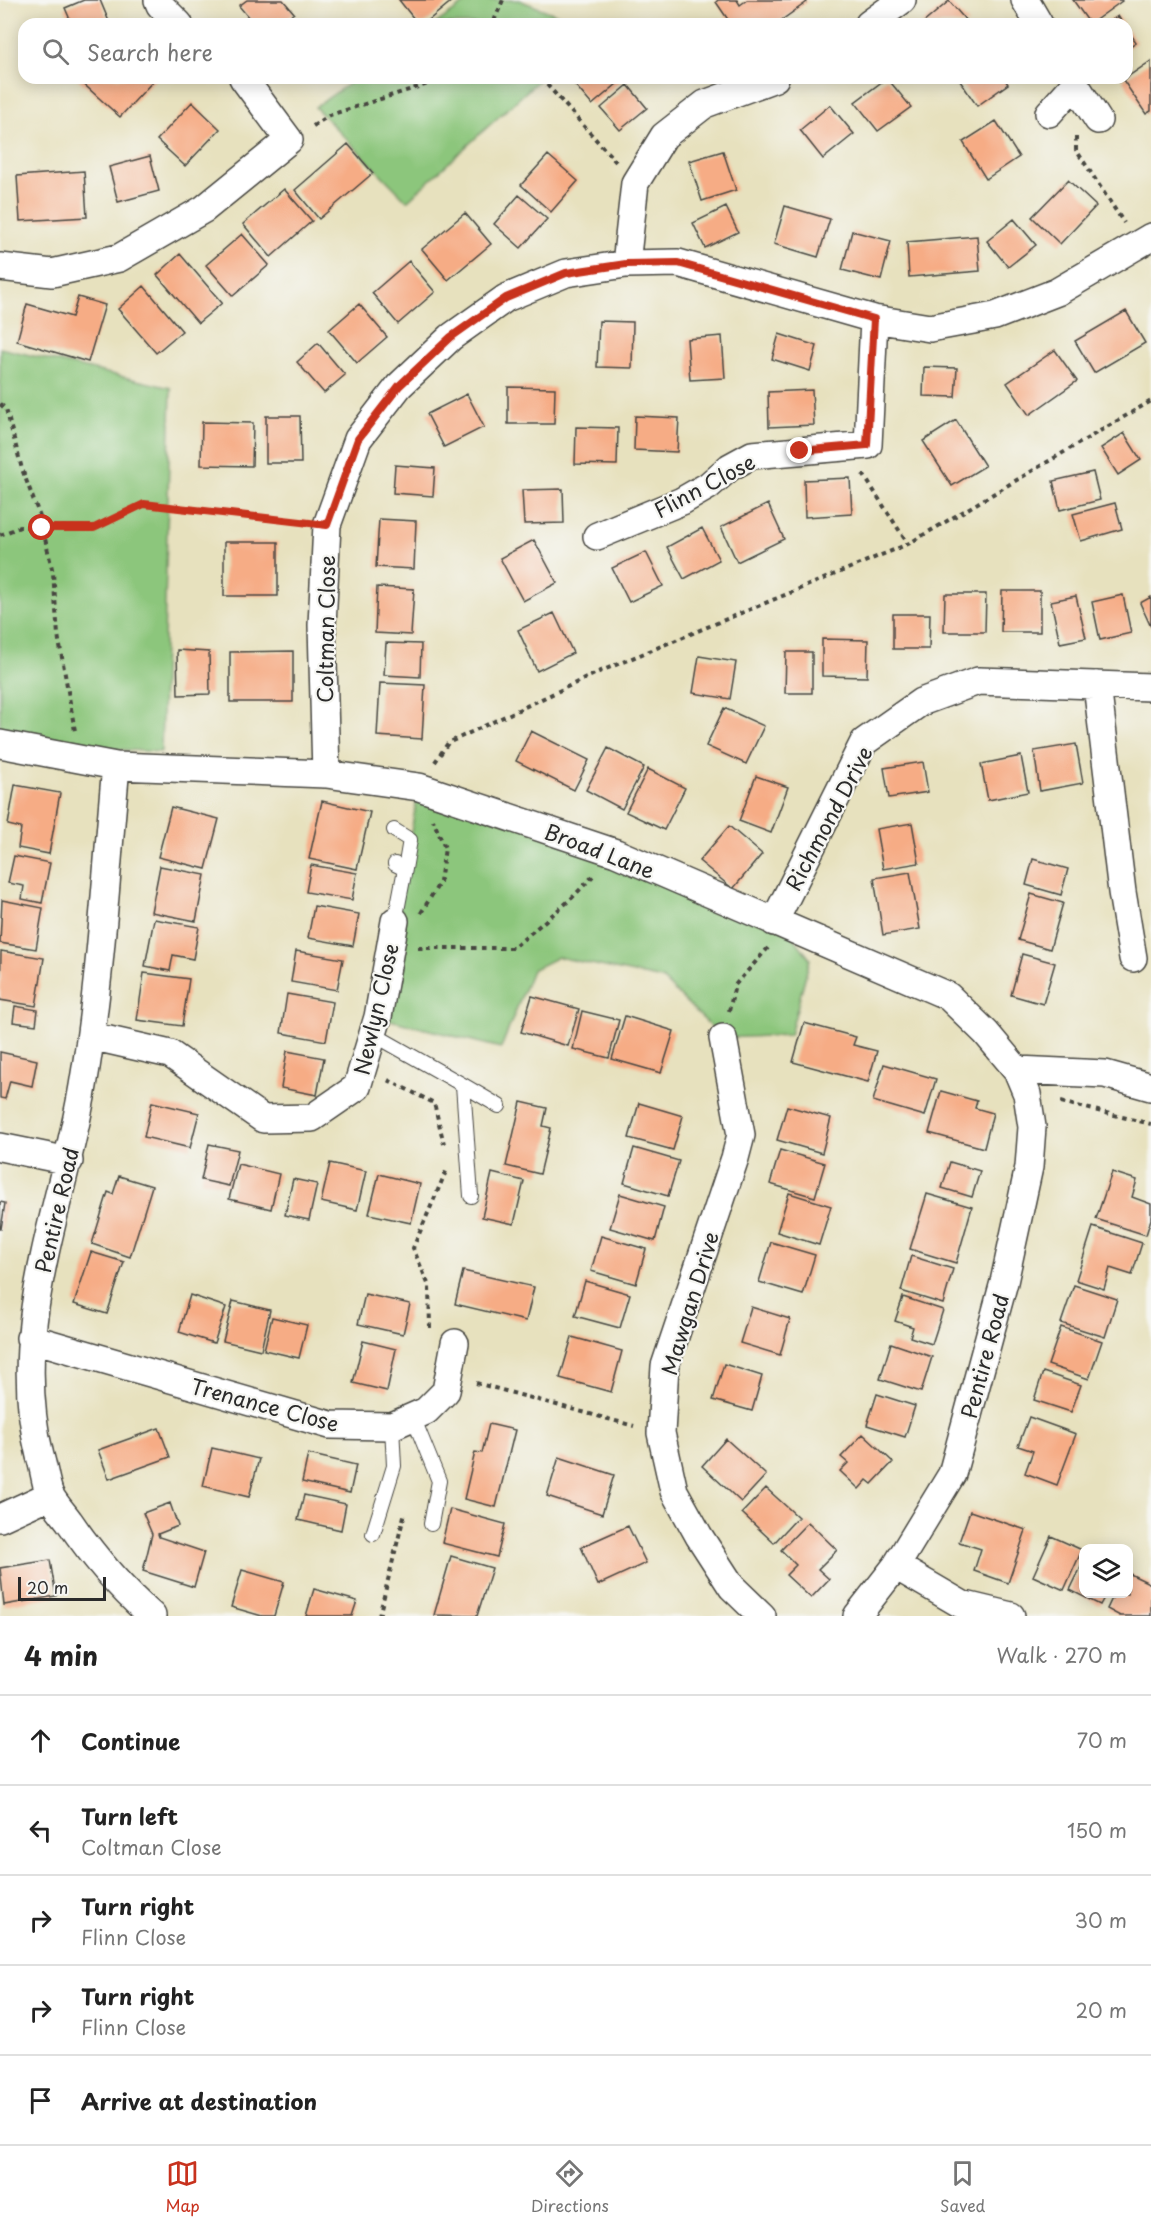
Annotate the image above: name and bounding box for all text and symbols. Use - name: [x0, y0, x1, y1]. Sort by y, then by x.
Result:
- search box: [18, 18, 1133, 84]
- icon: search: [39, 35, 72, 68]
- text: Search here: [87, 35, 213, 68]
- route end: [786, 437, 812, 463]
- street label: Flinn Close: [648, 445, 760, 525]
- route start: [28, 514, 54, 540]
- street label: Coltman Close: [308, 555, 342, 703]
- street label: Richmond Drive: [776, 740, 880, 896]
- street label: Broad Lane: [540, 814, 660, 886]
- street label: Newlyn Close: [344, 940, 406, 1078]
- street label: Pentire Road: [26, 1144, 86, 1276]
- street label: Mawgan Drive: [652, 1227, 726, 1379]
- street label: Pentire Road: [952, 1290, 1016, 1422]
- street label: Trenance Close: [187, 1369, 343, 1439]
- map controls: [1079, 1544, 1133, 1598]
- button: layers: [1079, 1544, 1133, 1598]
- scale bar: [18, 1574, 106, 1602]
- text: 20 m: [27, 1575, 68, 1599]
- text: 4 min: [24, 1636, 98, 1675]
- text: Walk · 270 m: [996, 1640, 1127, 1670]
- icon: ahead: [24, 1724, 57, 1757]
- text: Continue: [81, 1724, 180, 1757]
- text: 70 m: [1077, 1725, 1127, 1755]
- text: Turn left: [81, 1799, 178, 1832]
- icon: left: [24, 1814, 57, 1847]
- text: 150 m: [1067, 1815, 1127, 1845]
- text: Coltman Close: [81, 1832, 222, 1862]
- text: Turn right: [81, 1889, 194, 1922]
- icon: right: [24, 1904, 57, 1937]
- text: 30 m: [1074, 1905, 1127, 1935]
- text: Flinn Close: [81, 1922, 186, 1952]
- text: Turn right: [81, 1979, 194, 2012]
- icon: right: [24, 1994, 57, 2027]
- text: 20 m: [1075, 1995, 1127, 2025]
- text: Flinn Close: [81, 2012, 186, 2042]
- icon: arrive: [24, 2084, 57, 2117]
- text: Arrive at destination: [81, 2084, 317, 2117]
- tab: Map: [166, 2157, 200, 2217]
- tab: Directions: [531, 2157, 609, 2217]
- tab: Saved: [940, 2157, 985, 2217]

